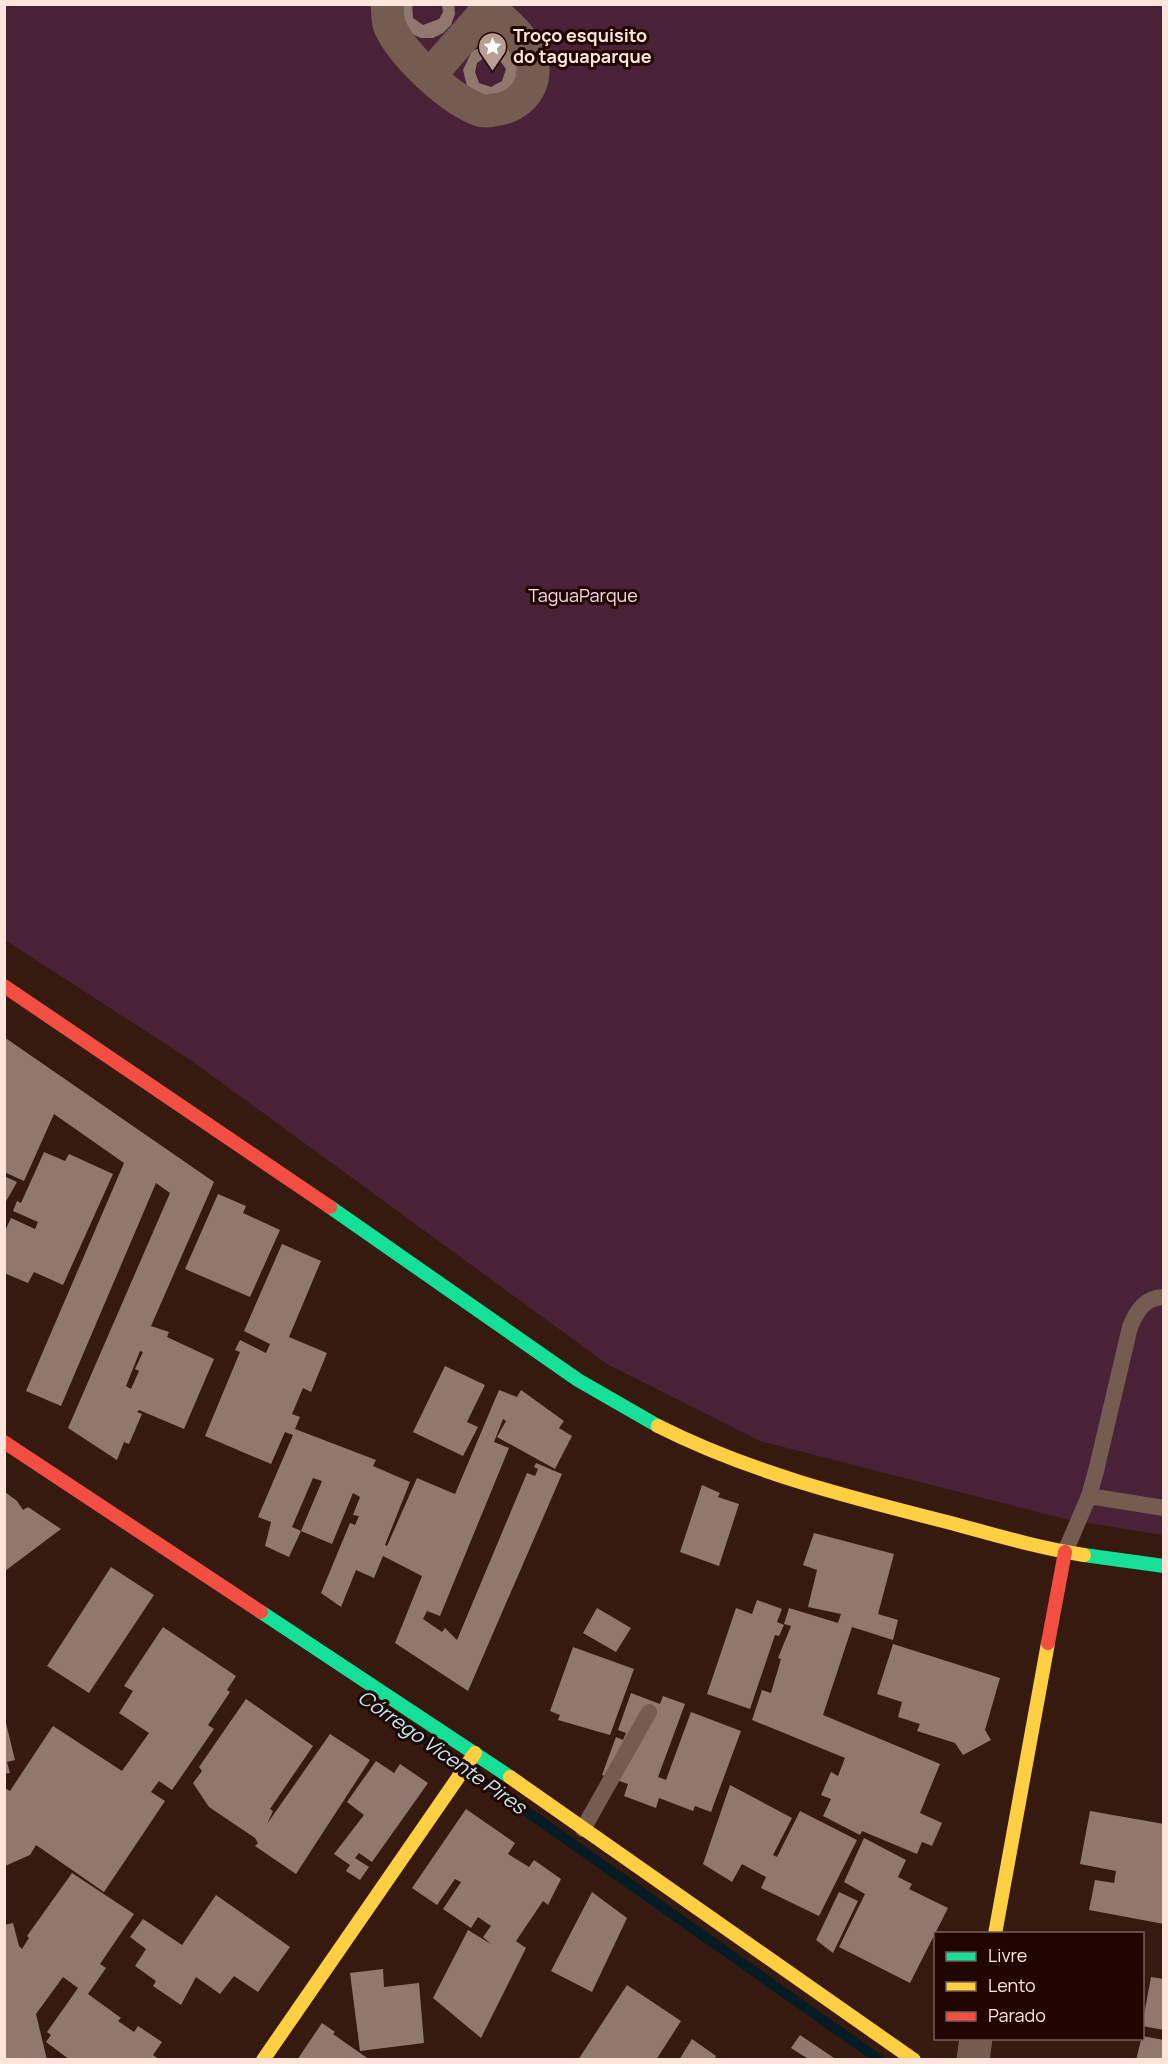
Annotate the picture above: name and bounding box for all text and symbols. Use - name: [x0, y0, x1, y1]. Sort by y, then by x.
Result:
- place label: Troço esquisito do taguaparque: [513, 23, 652, 68]
- place icon: Troço esquisito do taguaparque: [476, 30, 508, 72]
- park label: TaguaParque: [528, 583, 638, 607]
- water label: Córrego Vicente Pires: [353, 1683, 533, 1821]
- legend: [934, 1932, 1144, 2040]
- text: Livre: [988, 1943, 1027, 1967]
- text: Lento: [988, 1973, 1036, 1997]
- text: Parado: [988, 2003, 1046, 2027]

